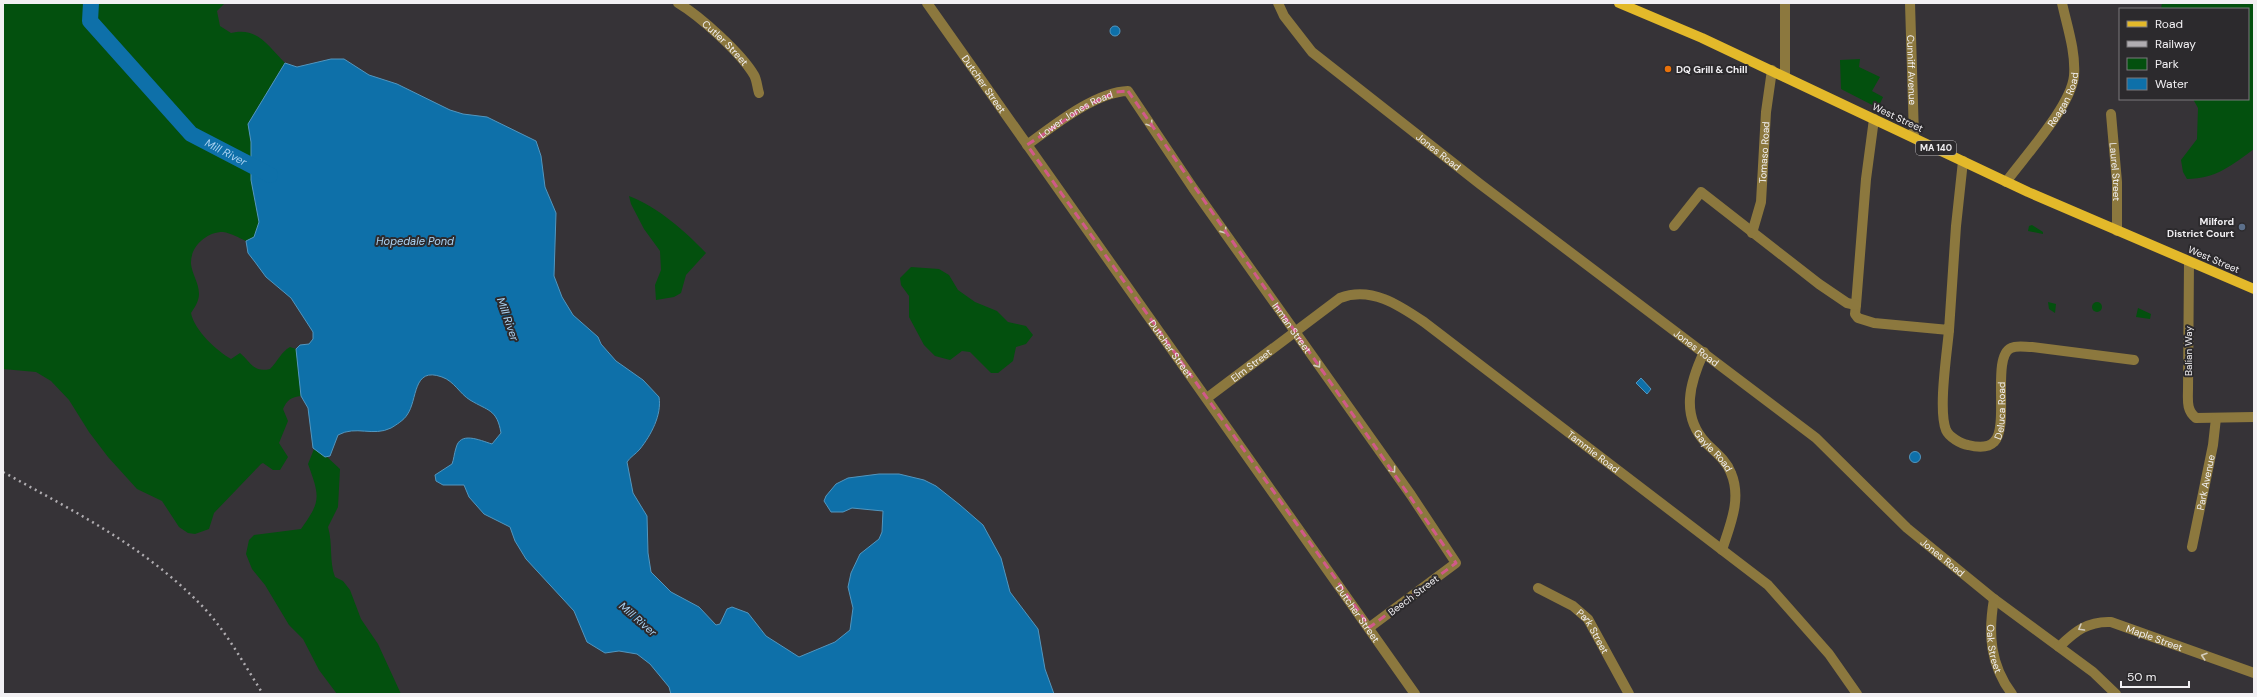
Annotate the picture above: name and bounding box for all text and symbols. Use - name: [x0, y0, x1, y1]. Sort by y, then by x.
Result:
- legend: [2119, 8, 2249, 100]
- text: Road: [2155, 16, 2183, 32]
- street label: Cutler Street: [699, 17, 751, 69]
- street label: Cunniff Avenue: [1904, 35, 1919, 106]
- text: Railway: [2155, 36, 2196, 52]
- street label: Dutcher Street: [959, 52, 1009, 116]
- text: Park: [2155, 56, 2179, 72]
- place label: DQ Grill & Chill: [1676, 63, 1748, 76]
- marker: DQ Grill & Chill: [1663, 64, 1673, 74]
- street label: Reagan Road: [2045, 72, 2081, 130]
- text: Water: [2155, 76, 2189, 92]
- street label: Lower Jones Road: [1036, 88, 1114, 141]
- street label: West Street: [1870, 100, 1925, 135]
- one-way arrow: [1145, 119, 1152, 126]
- street label: Tomaso Road: [1756, 121, 1772, 184]
- street label: Jones Road: [1413, 130, 1463, 174]
- water label: Mill River: [203, 136, 250, 169]
- road number: MA 140: [1916, 141, 1956, 155]
- street label: Laurel Street: [2107, 142, 2123, 201]
- place label: Milford District Court: [2167, 215, 2234, 240]
- marker: Milford District Court: [2237, 222, 2247, 232]
- one-way arrow: [1219, 227, 1227, 234]
- water label: Hopedale Pond: [376, 234, 454, 248]
- street label: West Street: [2186, 243, 2242, 276]
- water label: Mill River: [494, 295, 522, 344]
- street label: Inman Street: [1269, 300, 1314, 356]
- street label: Dutcher Street: [1146, 317, 1196, 381]
- street label: Balian Way: [2182, 326, 2195, 376]
- street label: Jones Road: [1671, 327, 1721, 369]
- street label: Elm Street: [1228, 346, 1274, 385]
- one-way arrow: [1313, 360, 1320, 367]
- street label: Deluca Road: [1991, 382, 2008, 441]
- street label: Gayle Road: [1691, 427, 1735, 474]
- street label: Tammie Road: [1565, 428, 1622, 476]
- street label: Park Avenue: [2194, 453, 2218, 511]
- one-way arrow: [1388, 466, 1395, 473]
- street label: Jones Road: [1918, 536, 1967, 580]
- street label: Beech Street: [1385, 572, 1441, 619]
- street label: Dutcher Street: [1332, 582, 1383, 645]
- water label: Mill River: [616, 599, 660, 640]
- street label: Park Street: [1574, 606, 1612, 656]
- street label: Maple Street: [2124, 622, 2184, 654]
- street label: Oak Street: [1984, 624, 2005, 675]
- one-way arrow: [2078, 624, 2085, 631]
- one-way arrow: [2200, 653, 2207, 661]
- scale bar: [2121, 663, 2189, 689]
- text: 50 m: [2127, 669, 2156, 685]

